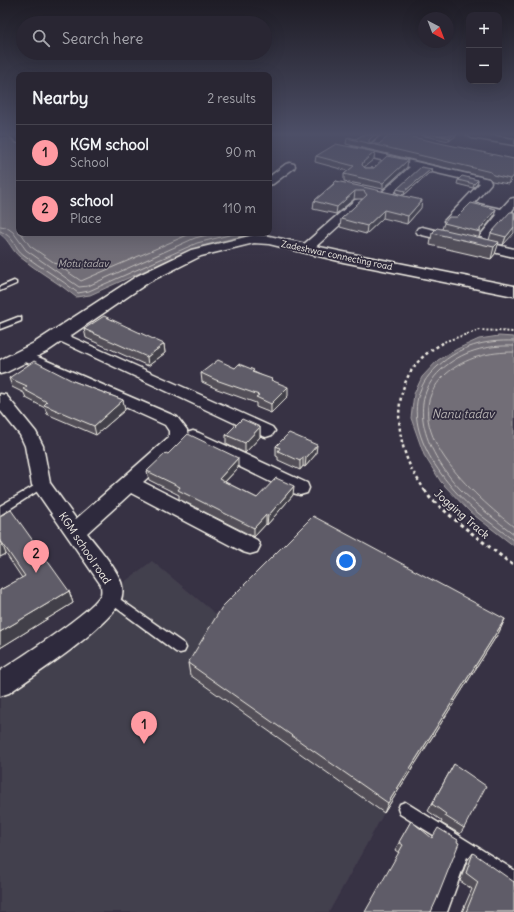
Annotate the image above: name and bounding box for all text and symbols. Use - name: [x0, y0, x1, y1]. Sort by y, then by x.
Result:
- north arrow: [418, 12, 454, 48]
- map controls: [466, 12, 502, 84]
- button: +: [466, 12, 502, 48]
- search box: [16, 16, 272, 60]
- icon: search: [30, 27, 52, 49]
- text: Search here: [62, 29, 143, 48]
- button: −: [466, 48, 502, 84]
- text: Nearby: [32, 87, 88, 109]
- text: 2 results: [207, 90, 256, 107]
- text: KGM school: [70, 135, 149, 154]
- text: 1: [42, 144, 48, 161]
- text: 90 m: [225, 144, 256, 161]
- text: School: [70, 154, 109, 171]
- text: school: [70, 191, 113, 210]
- text: 2: [41, 200, 49, 217]
- text: 110 m: [223, 200, 256, 217]
- text: Place: [70, 210, 101, 227]
- street label: Zadeshwar connecting road: [280, 238, 394, 272]
- water label: Motu tadav: [58, 257, 109, 270]
- water label: Nanu tadav: [432, 406, 496, 421]
- street label: Jogging Track: [432, 486, 493, 542]
- street label: KGM school road: [56, 509, 115, 587]
- pin: 2: [23, 540, 49, 573]
- your location: [336, 551, 356, 571]
- pin: 1: [131, 711, 157, 744]

